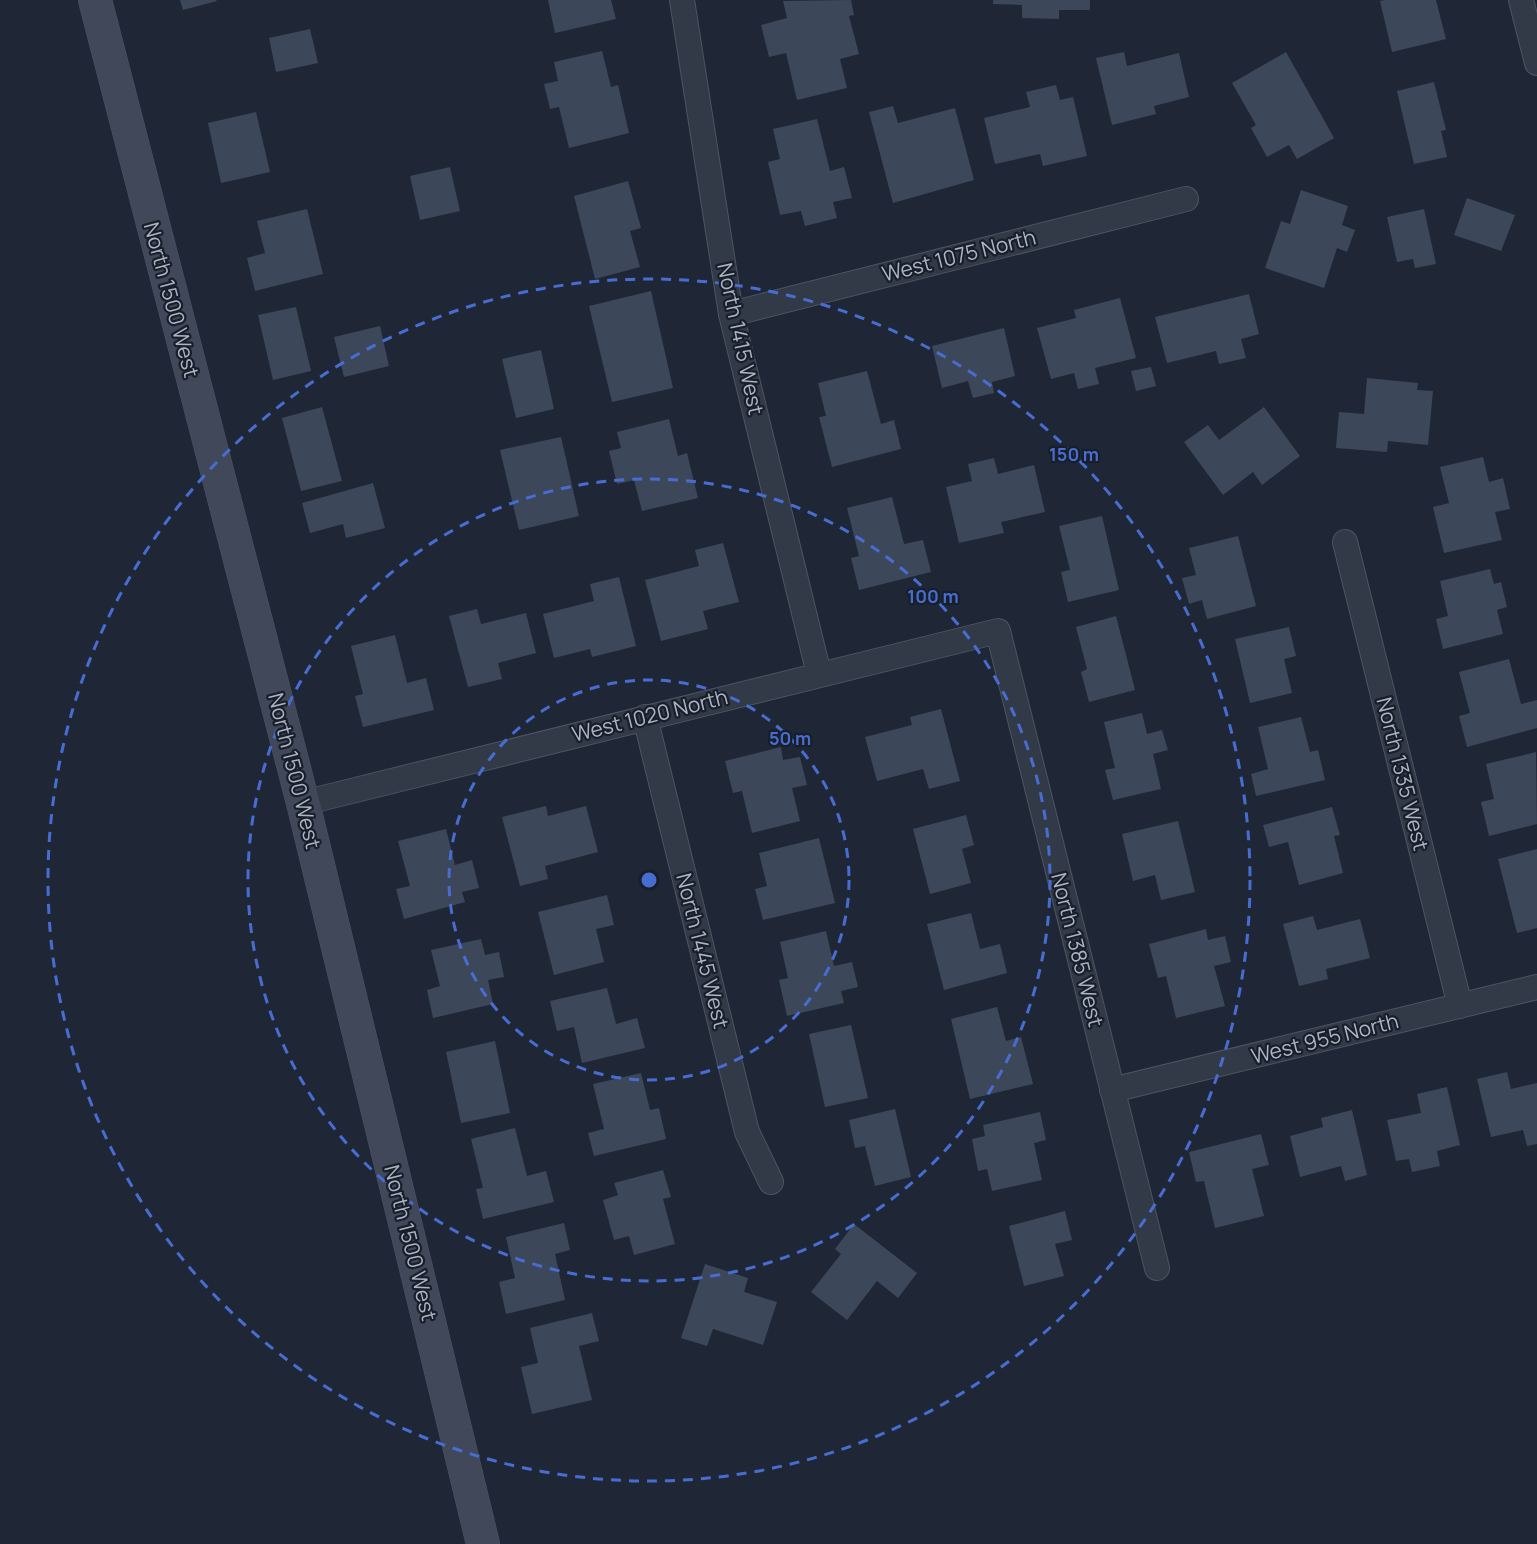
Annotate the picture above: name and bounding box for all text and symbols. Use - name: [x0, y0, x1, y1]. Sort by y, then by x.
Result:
- street label: North 1500 West: [138, 219, 206, 380]
- street label: West 1075 North: [879, 222, 1039, 288]
- street label: North 1415 West: [711, 260, 771, 417]
- text: 150 m: [1049, 442, 1099, 466]
- text: 100 m: [907, 584, 959, 608]
- street label: West 1020 North: [569, 682, 731, 748]
- street label: North 1500 West: [262, 690, 328, 852]
- street label: North 1335 West: [1370, 694, 1436, 853]
- text: 50 m: [769, 726, 811, 750]
- centre of rings: [639, 870, 659, 890]
- street label: North 1445 West: [670, 870, 736, 1031]
- street label: North 1385 West: [1045, 870, 1111, 1030]
- street label: West 955 North: [1248, 1006, 1401, 1070]
- street label: North 1500 West: [378, 1162, 444, 1324]

